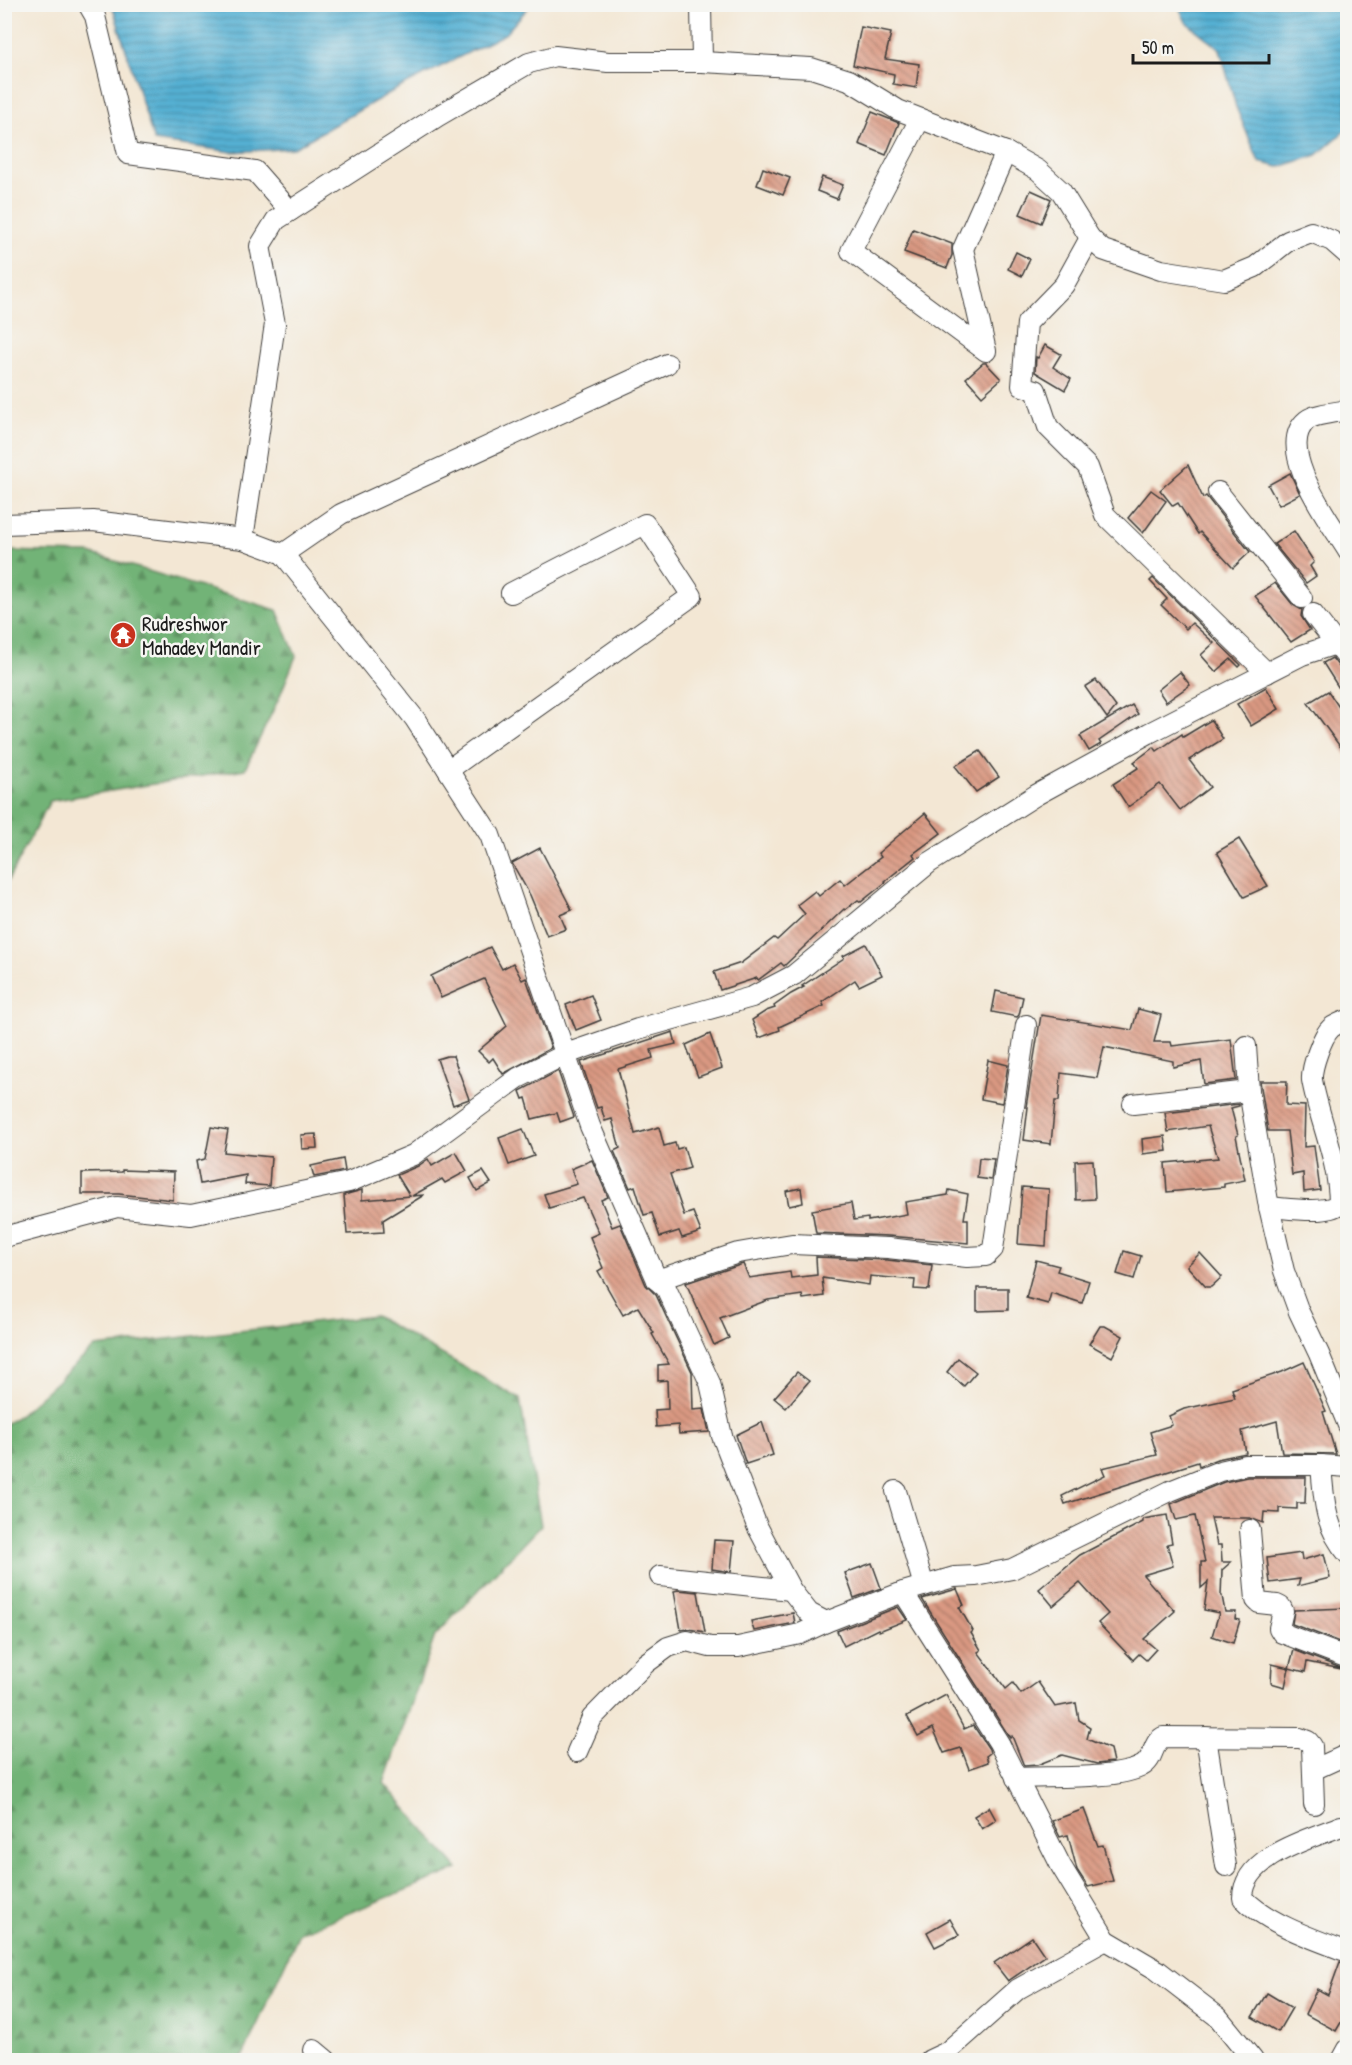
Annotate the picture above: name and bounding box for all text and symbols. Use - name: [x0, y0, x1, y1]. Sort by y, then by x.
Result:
- scale bar: [1133, 27, 1270, 65]
- text: 50 m: [1142, 35, 1174, 60]
- place label: Rudreshwor Mahadev Mandir: [142, 609, 261, 662]
- temple icon: Rudreshwor Mahadev Mandir: [108, 620, 138, 650]

